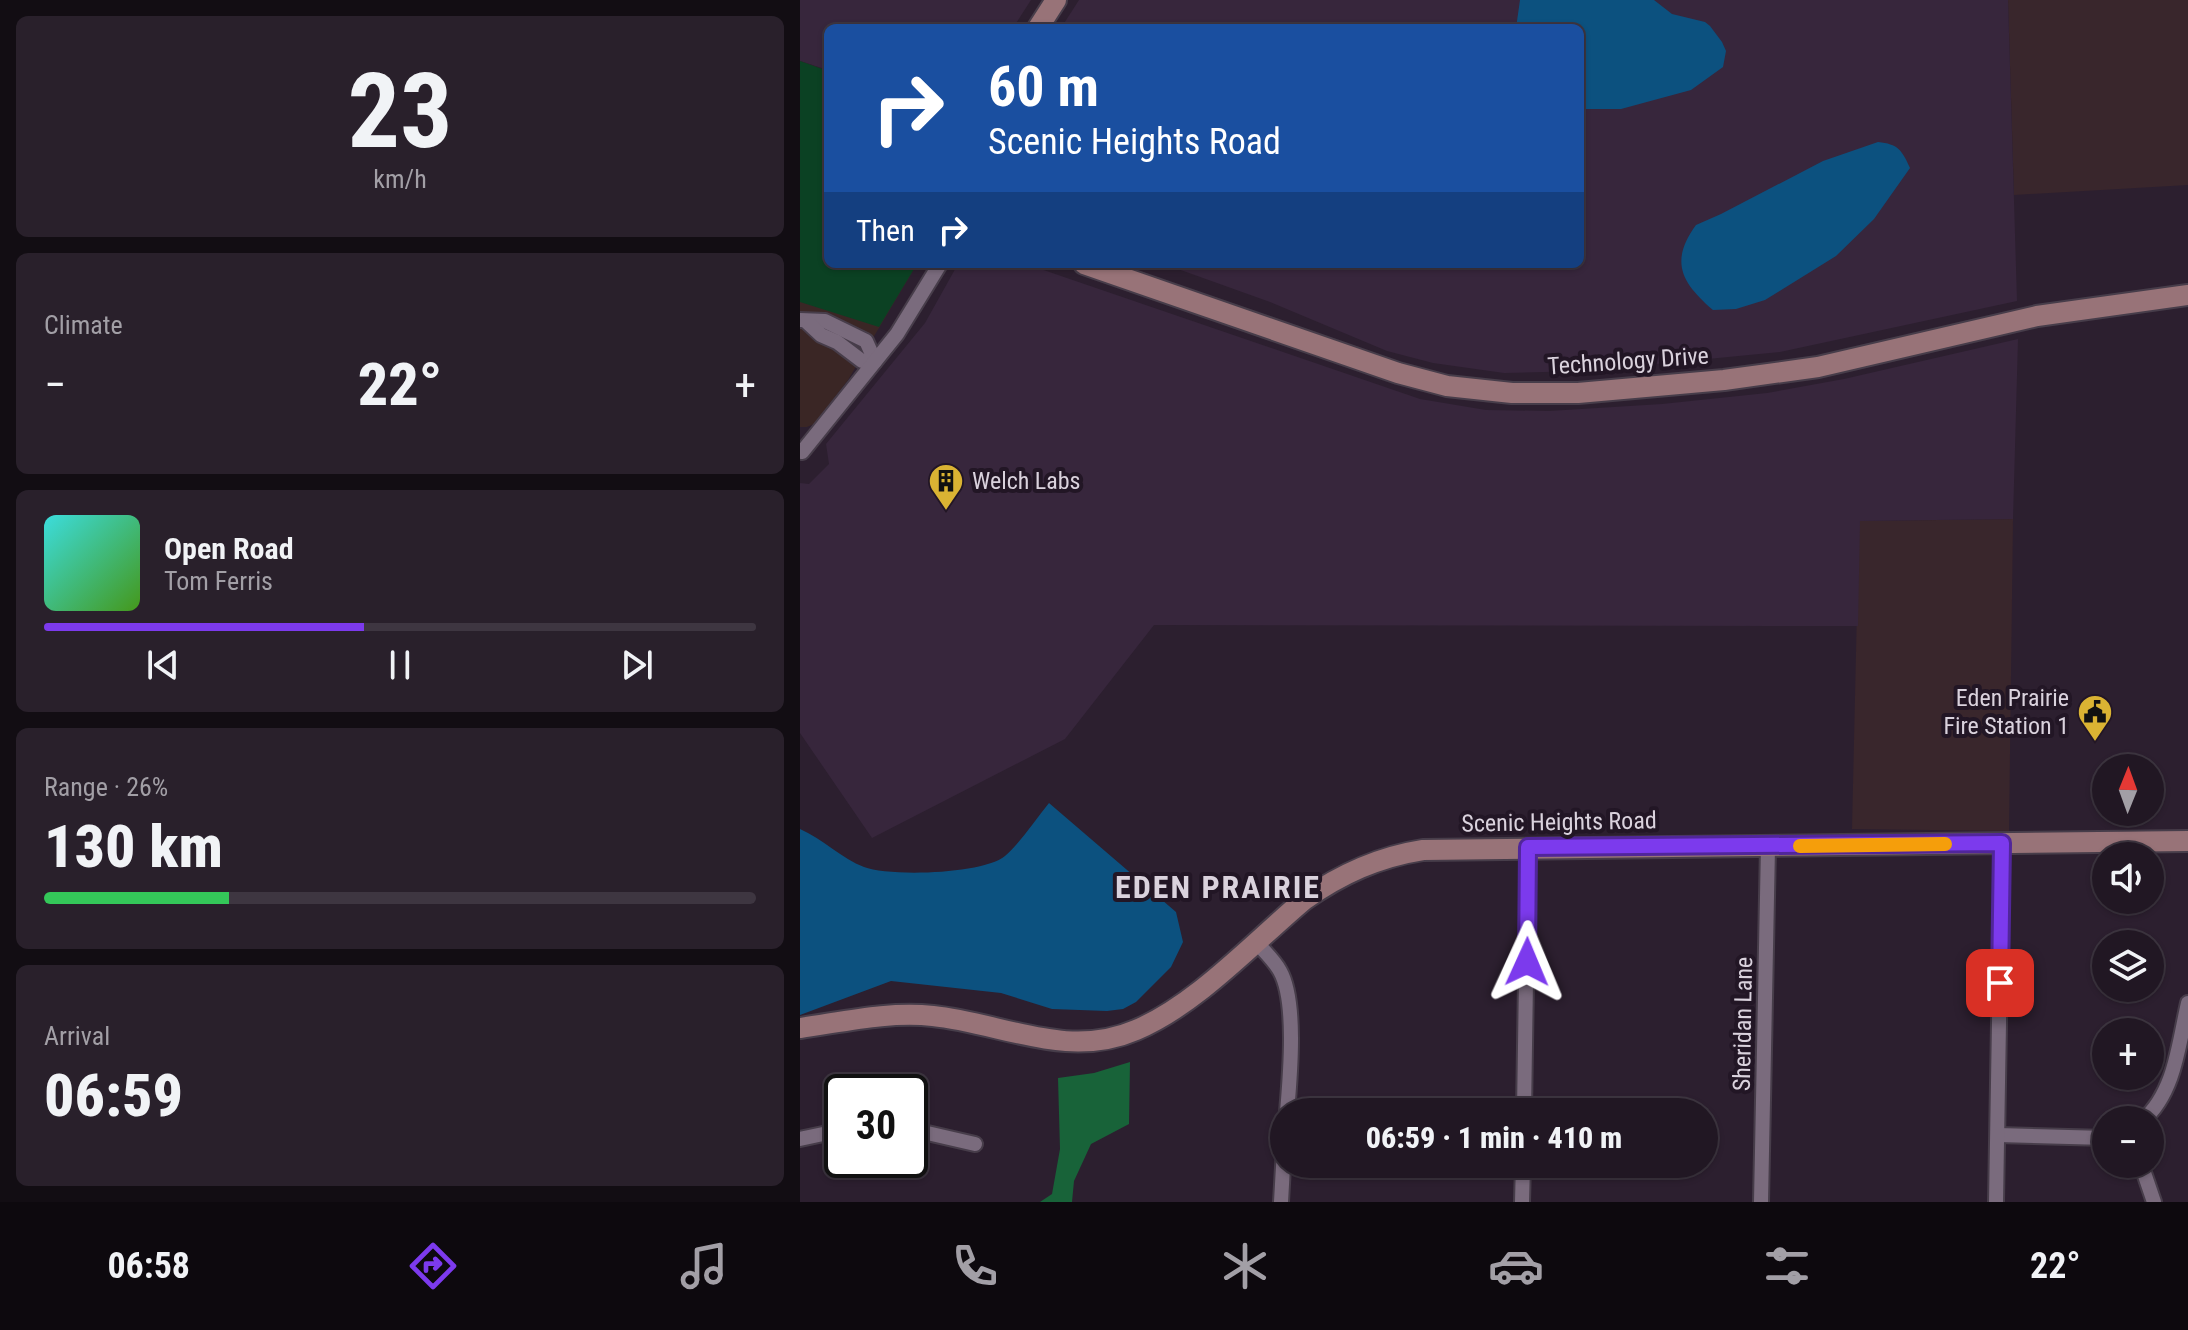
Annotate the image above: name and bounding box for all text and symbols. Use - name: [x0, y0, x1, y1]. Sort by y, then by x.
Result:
- text: 23: [347, 51, 453, 172]
- text: 60 m: [988, 54, 1099, 120]
- icon: right: [856, 56, 960, 160]
- text: Scenic Heights Road: [988, 121, 1281, 163]
- text: km/h: [373, 164, 427, 194]
- icon: right: [931, 208, 975, 252]
- text: Then: [856, 213, 915, 248]
- text: Climate: [44, 310, 123, 340]
- street label: Technology Drive: [1546, 341, 1710, 381]
- text: 22°: [358, 349, 442, 420]
- text: −: [44, 359, 66, 411]
- text: +: [734, 359, 756, 411]
- building icon: Welch Labs: [927, 462, 965, 512]
- place label: Welch Labs: [972, 467, 1081, 495]
- text: Open Road: [164, 531, 294, 566]
- text: Tom Ferris: [164, 566, 273, 596]
- icon: previous: [141, 643, 185, 687]
- icon: pause: [378, 643, 422, 687]
- icon: next: [615, 643, 659, 687]
- place label: Eden Prairie Fire Station 1: [1943, 684, 2069, 740]
- public building icon: Eden Prairie Fire Station 1: [2076, 693, 2114, 743]
- north arrow: [2092, 754, 2164, 826]
- map controls: [2092, 754, 2164, 1178]
- text: Range · 26%: [44, 772, 168, 802]
- street label: Scenic Heights Road: [1461, 806, 1657, 838]
- text: 130 km: [44, 811, 223, 882]
- button: sound: [2092, 842, 2164, 914]
- district label: EDEN PRAIRIE: [1115, 868, 1321, 906]
- position arrow: [1485, 920, 1569, 1004]
- button: layers: [2092, 930, 2164, 1002]
- pin: [1966, 949, 2034, 1017]
- street label: Sheridan Lane: [1728, 957, 1758, 1091]
- icon: arrive: [1978, 961, 2022, 1005]
- button: +: [2092, 1018, 2164, 1090]
- text: Arrival: [44, 1021, 110, 1051]
- text: 06:59: [44, 1060, 183, 1131]
- speed limit sign: 30: [824, 1074, 928, 1178]
- button: −: [2092, 1106, 2164, 1178]
- text: 06:59 · 1 min · 410 m: [1366, 1120, 1622, 1155]
- icon: directions: [405, 1238, 461, 1294]
- icon: music: [676, 1238, 732, 1294]
- icon: phone: [947, 1238, 1003, 1294]
- icon: climate: [1217, 1238, 1273, 1294]
- icon: car: [1488, 1238, 1544, 1294]
- icon: filters: [1759, 1238, 1815, 1294]
- text: 06:58: [107, 1245, 190, 1287]
- text: 22°: [2030, 1245, 2080, 1287]

